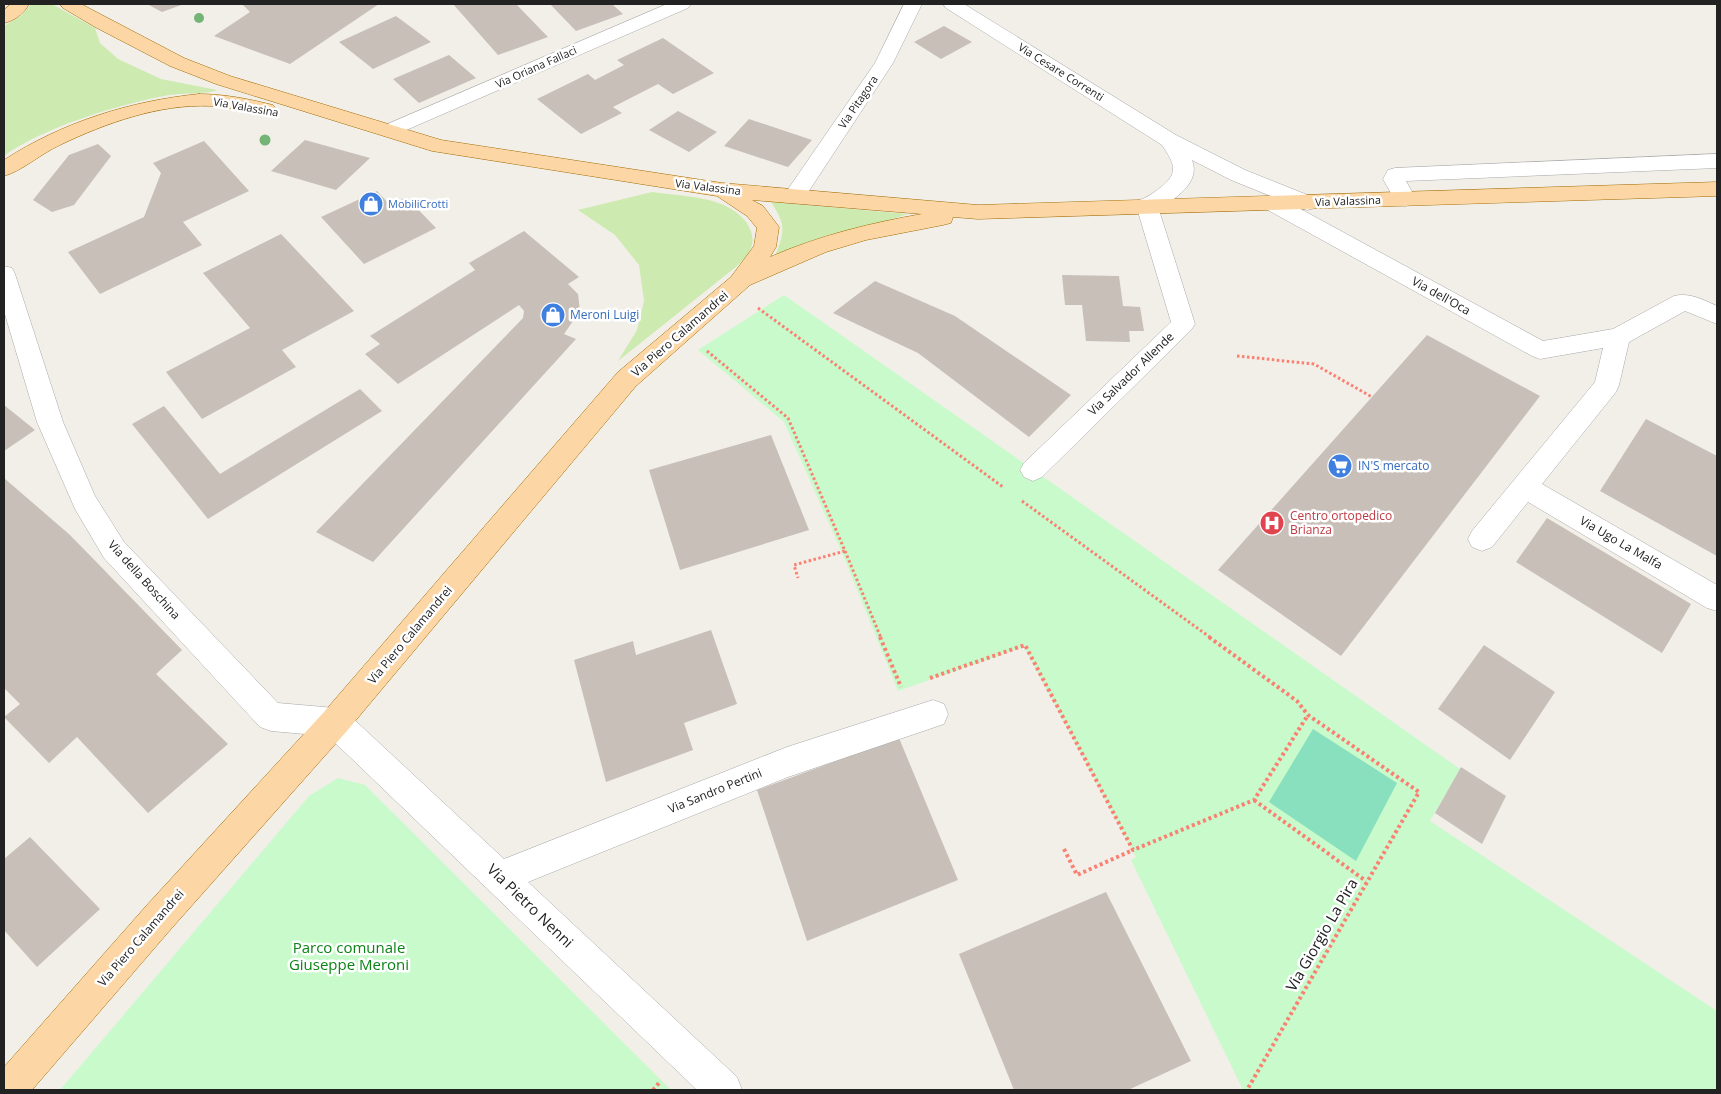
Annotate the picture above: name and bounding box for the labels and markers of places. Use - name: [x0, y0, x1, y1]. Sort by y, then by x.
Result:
- shop icon: MobiliCrotti: [358, 191, 384, 217]
- place label: MobiliCrotti: [388, 196, 448, 211]
- shop icon: Meroni Luigi: [540, 302, 566, 328]
- place label: Meroni Luigi: [570, 306, 639, 323]
- supermarket icon: IN'S mercato: [1327, 453, 1353, 479]
- place label: IN'S mercato: [1358, 457, 1429, 474]
- place label: Centro ortopedico Brianza: [1290, 507, 1392, 538]
- hospital icon: Centro ortopedico Brianza: [1259, 510, 1285, 536]

